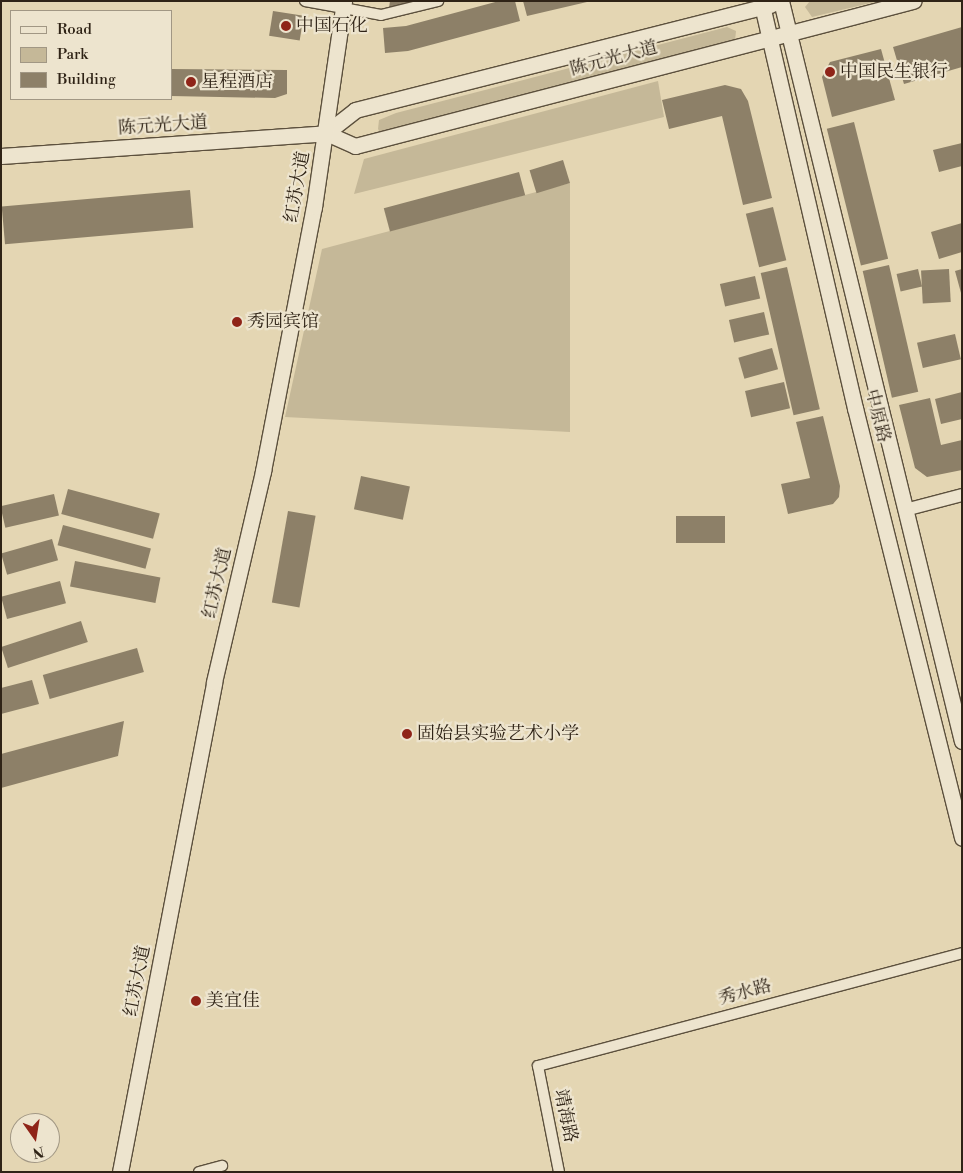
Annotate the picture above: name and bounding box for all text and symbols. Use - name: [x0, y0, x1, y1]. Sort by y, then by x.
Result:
- legend: [10, 10, 172, 100]
- place label: 中国石化: [296, 15, 368, 37]
- text: Road: [57, 20, 92, 39]
- marker: 中国石化: [280, 20, 292, 32]
- street label: 陈元光大道: [568, 37, 660, 81]
- text: Park: [57, 45, 88, 64]
- place label: 中国民生银行: [840, 61, 948, 83]
- marker: 中国民生银行: [824, 66, 836, 78]
- text: Building: [57, 70, 116, 89]
- place label: 星程酒店: [201, 71, 273, 93]
- marker: 星程酒店: [185, 76, 197, 88]
- street label: 陈元光大道: [117, 112, 209, 140]
- street label: 红苏大道: [281, 150, 315, 224]
- place label: 秀园宾馆: [247, 311, 319, 333]
- marker: 秀园宾馆: [231, 316, 243, 328]
- street label: 中原路: [860, 387, 894, 445]
- street label: 红苏大道: [199, 545, 237, 621]
- place label: 固始县实验艺术小学: [417, 723, 579, 745]
- marker: 固始县实验艺术小学: [401, 728, 413, 740]
- street label: 红苏大道: [121, 944, 155, 1018]
- street label: 秀水路: [716, 976, 774, 1010]
- place label: 美宜佳: [206, 990, 260, 1012]
- marker: 美宜佳: [190, 995, 202, 1007]
- street label: 靖海路: [549, 1087, 581, 1145]
- north arrow: [10, 1113, 60, 1163]
- text: N: [31, 1142, 46, 1162]

